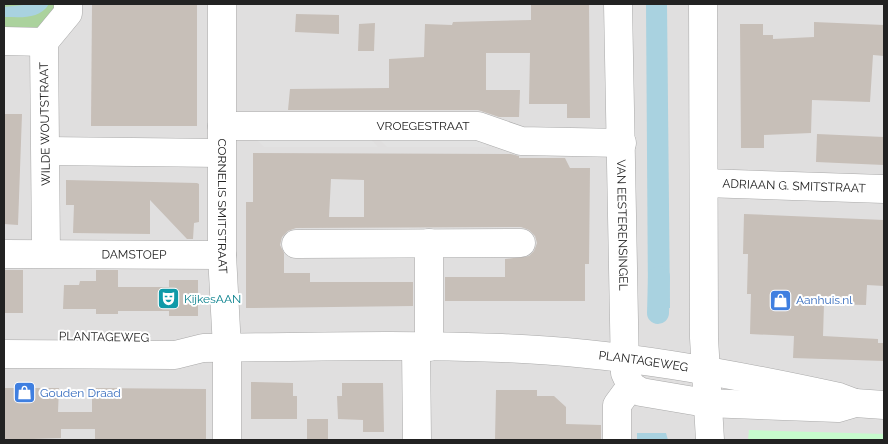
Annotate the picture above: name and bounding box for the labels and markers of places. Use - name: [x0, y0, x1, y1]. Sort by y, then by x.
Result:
- theatre icon: KijkesAAN: [156, 287, 180, 311]
- shop icon: Aanhuis.nl: [768, 288, 792, 312]
- place label: KijkesAAN: [184, 292, 241, 306]
- place label: Aanhuis.nl: [796, 293, 853, 307]
- shop icon: Gouden Draad: [12, 381, 36, 405]
- place label: Gouden Draad: [40, 386, 121, 400]

